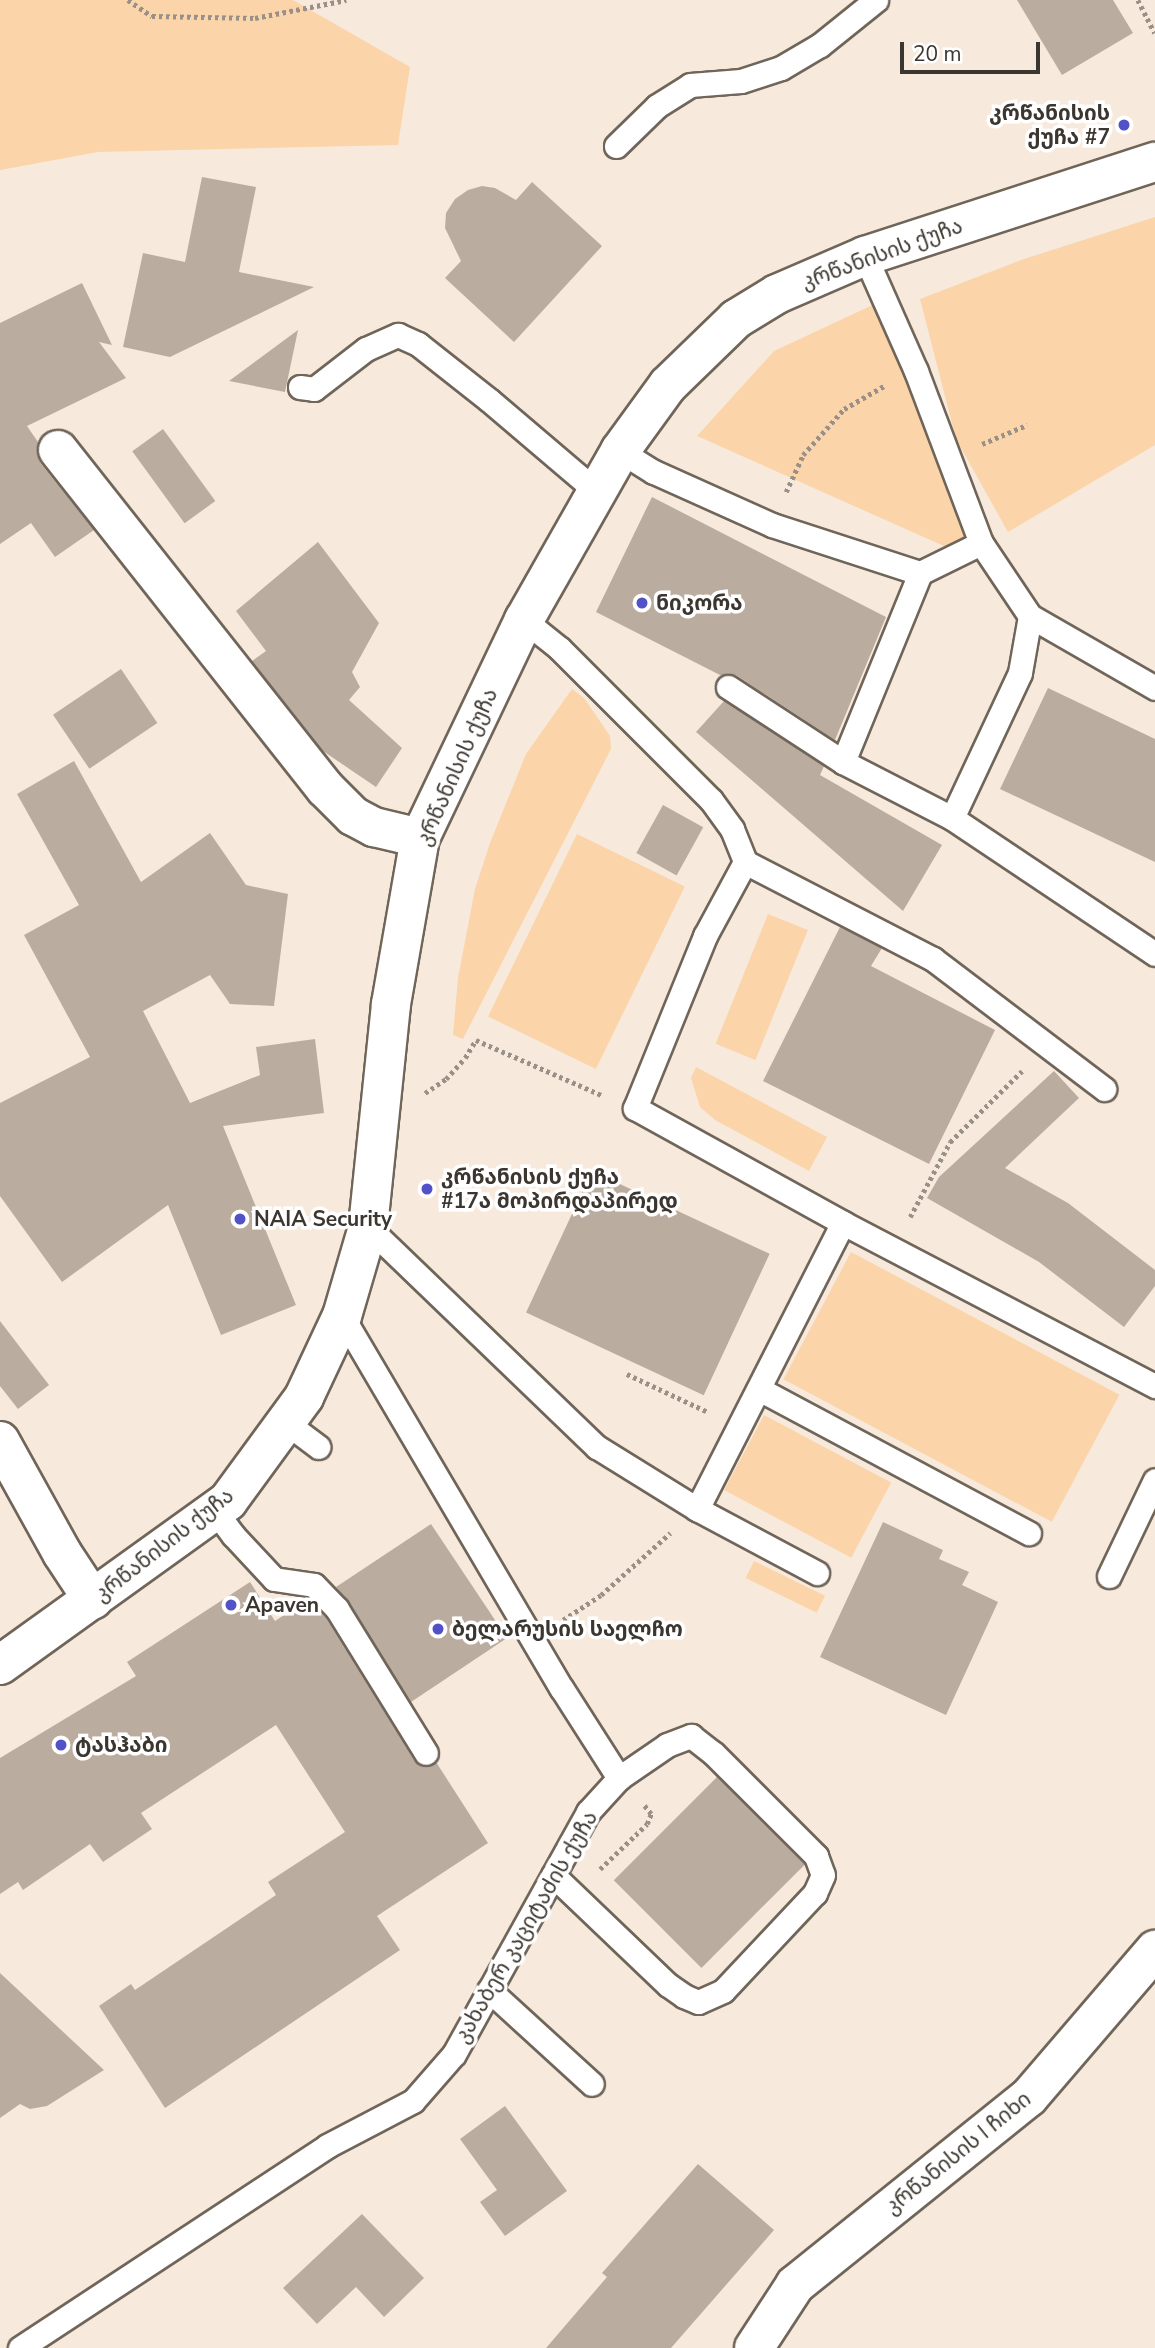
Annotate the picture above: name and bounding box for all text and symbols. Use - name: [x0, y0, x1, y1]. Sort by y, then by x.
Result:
- scale bar: [903, 28, 1043, 72]
- text: 20 m: [913, 40, 962, 68]
- place label: კრწანისის ქუჩა #7: [989, 100, 1110, 150]
- marker: კრწანისის ქუჩა #7: [1116, 117, 1132, 133]
- street label: კრწანისის ქუჩა: [798, 213, 966, 295]
- place label: ნიკორა: [656, 590, 743, 616]
- marker: ნიკორა: [634, 595, 650, 611]
- street label: კრწანისის ქუჩა: [411, 684, 503, 850]
- place label: კრწანისის ქუჩა #17ა მოპირდაპირედ: [441, 1164, 678, 1214]
- marker: კრწანისის ქუჩა #17ა მოპირდაპირედ: [419, 1181, 435, 1197]
- place label: NAIA Security: [254, 1206, 392, 1232]
- marker: NAIA Security: [232, 1211, 248, 1227]
- street label: კრწანისის ქუჩა: [89, 1483, 239, 1607]
- place label: Apaven: [245, 1592, 319, 1618]
- marker: Apaven: [223, 1597, 239, 1613]
- place label: ბელარუსის საელჩო: [452, 1616, 683, 1642]
- marker: ბელარუსის საელჩო: [430, 1621, 446, 1637]
- place label: ტასჰაბი: [75, 1732, 167, 1758]
- marker: ტასჰაბი: [53, 1737, 69, 1753]
- street label: კახაბერ კაციტაძის ქუჩა: [449, 1807, 603, 2047]
- street label: კრწანისის I ჩიხი: [880, 2086, 1036, 2220]

